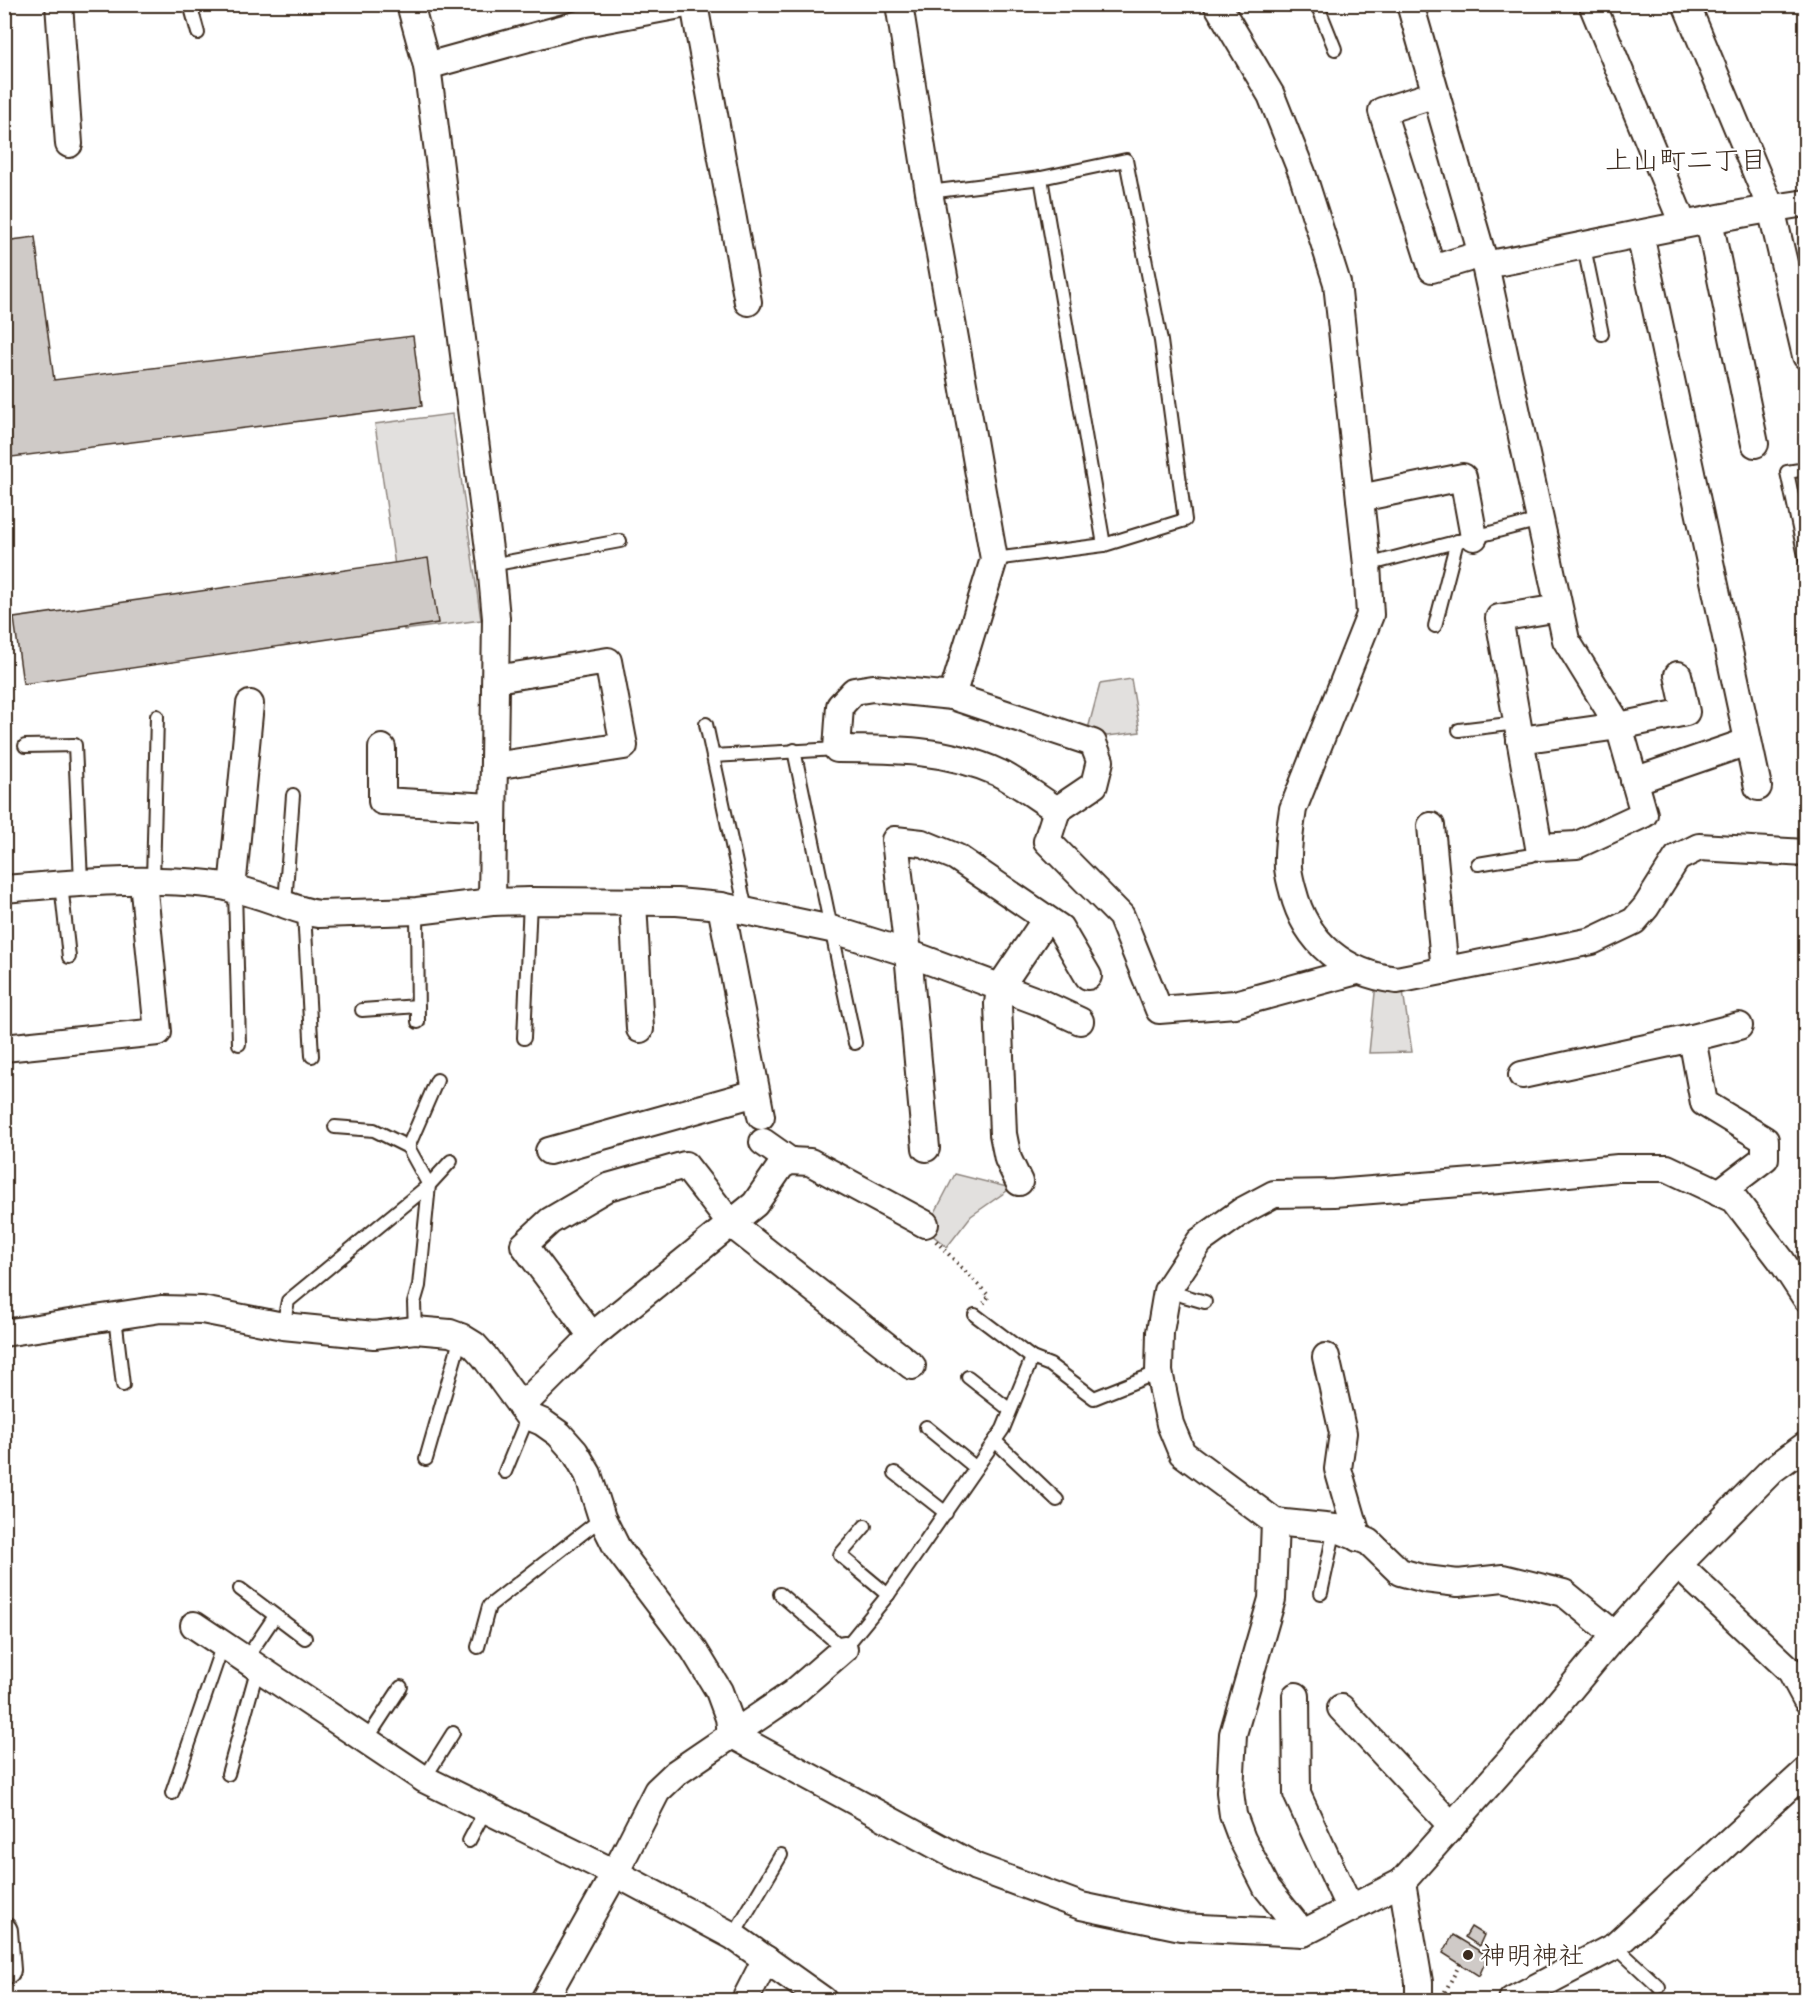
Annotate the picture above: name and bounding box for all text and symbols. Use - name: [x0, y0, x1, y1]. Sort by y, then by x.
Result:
- district label: 上山町二丁目: [1605, 143, 1767, 176]
- place label: 神明神社: [1480, 1939, 1584, 1971]
- marker: 神明神社: [1461, 1948, 1475, 1962]

